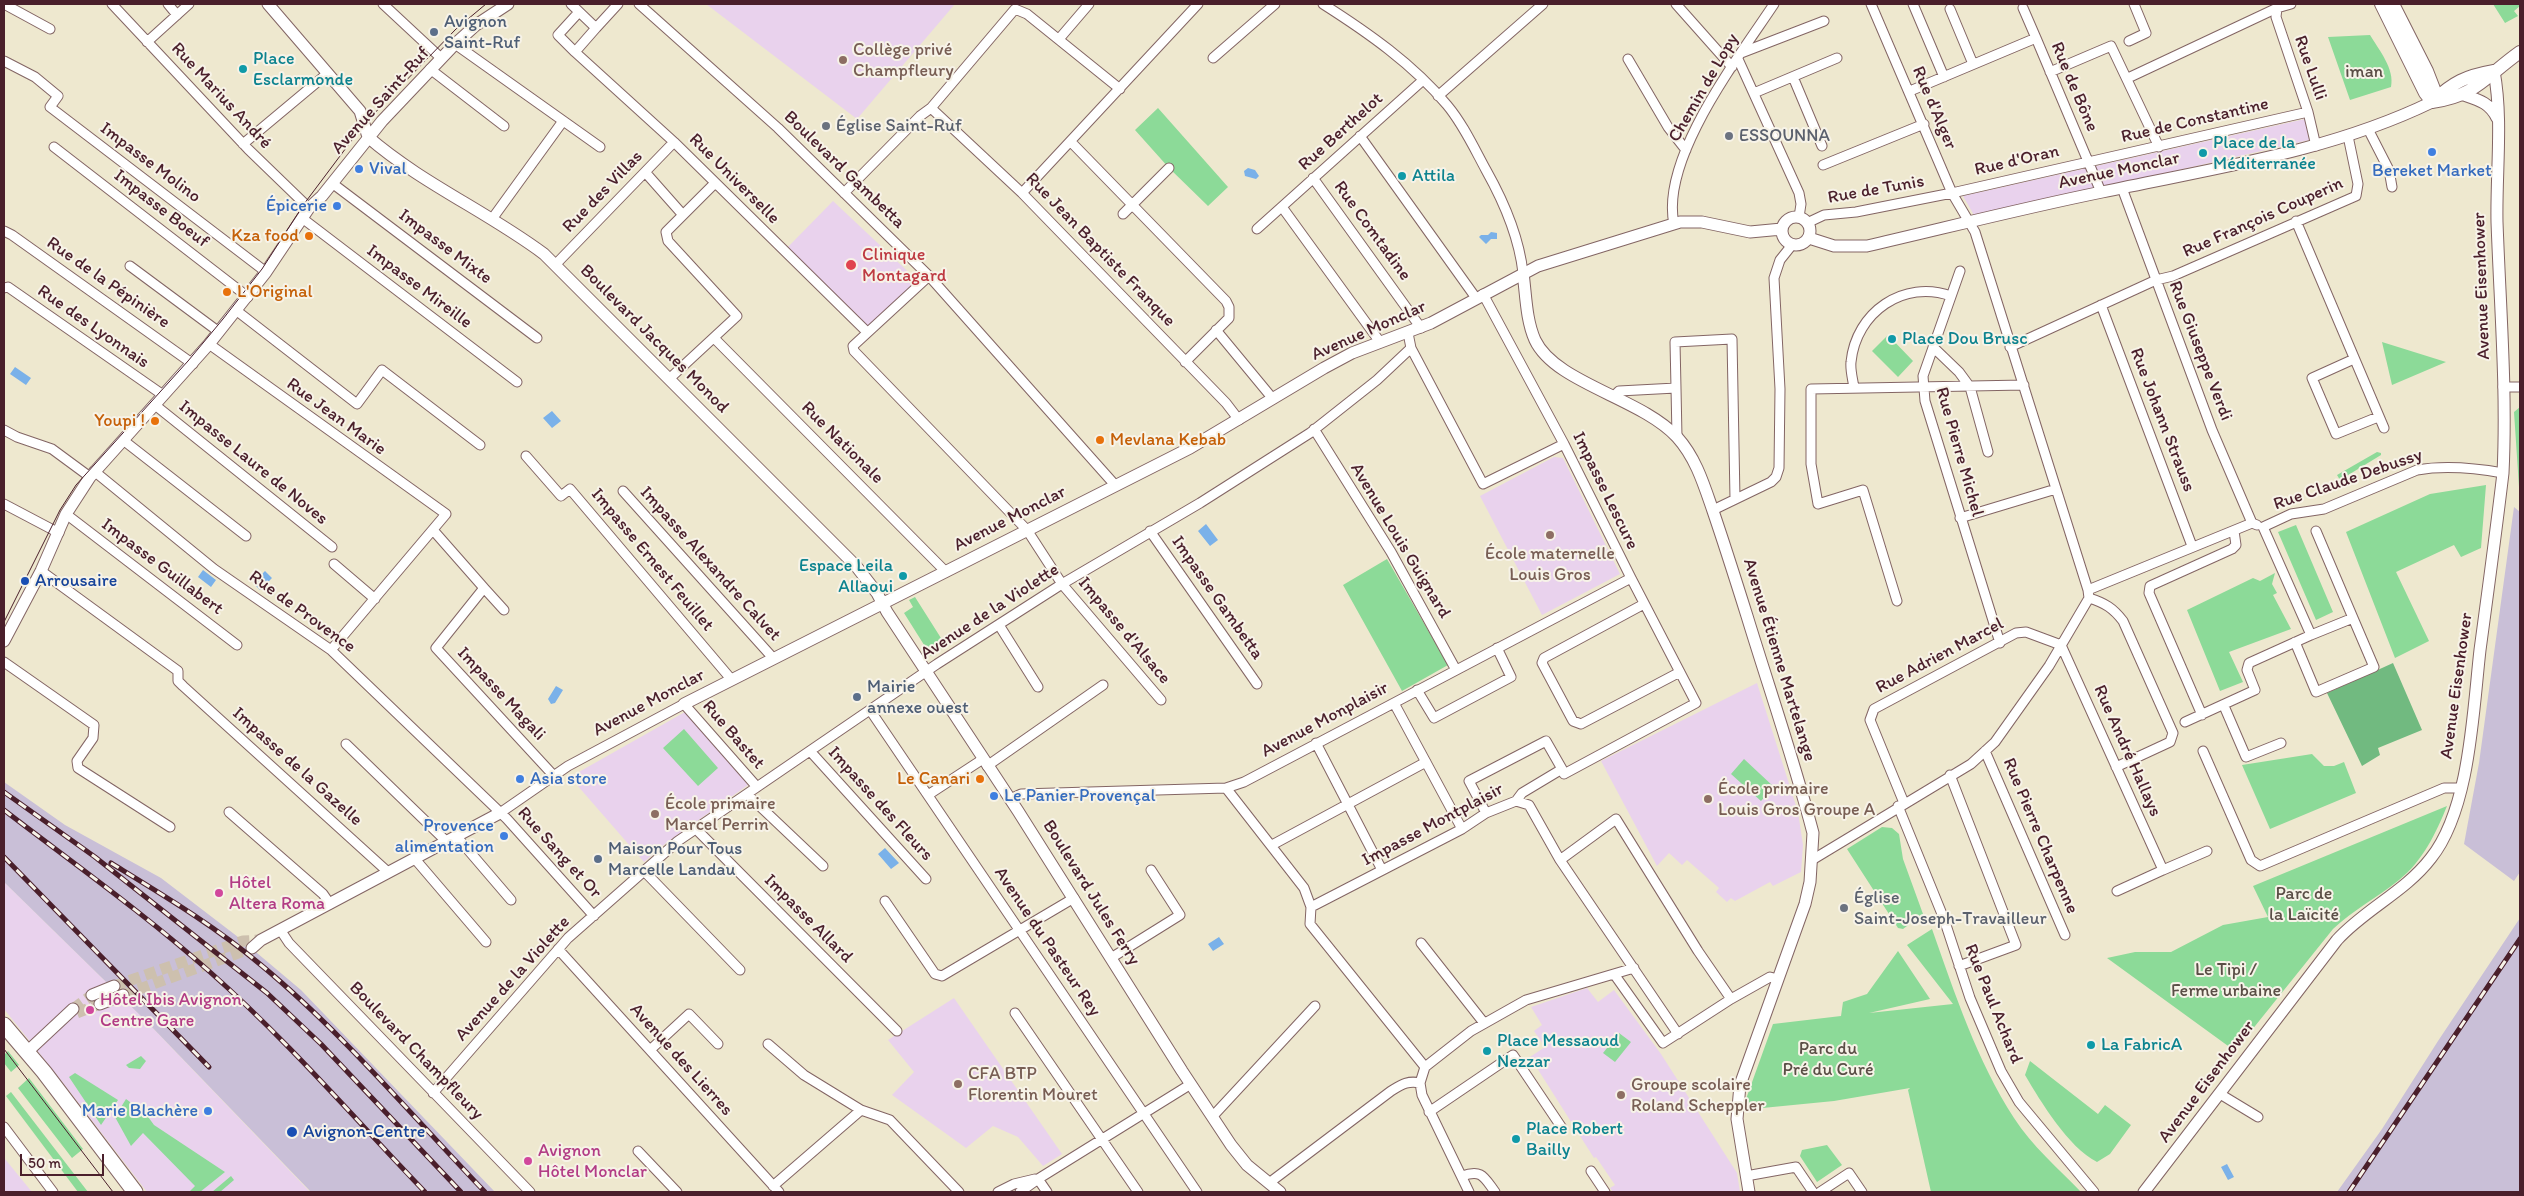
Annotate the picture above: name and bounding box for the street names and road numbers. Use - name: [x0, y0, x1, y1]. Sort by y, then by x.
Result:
- street label: Chemin de Lopy: [1664, 30, 1744, 146]
- street label: Rue Lulli: [2289, 33, 2331, 103]
- street label: Rue Marius André: [166, 38, 276, 154]
- street label: Rue de Bône: [2045, 39, 2103, 135]
- street label: Avenue Saint-Ruf: [327, 43, 435, 159]
- street label: Rue d'Alger: [1907, 63, 1961, 153]
- street label: Rue Berthelot: [1294, 88, 1388, 176]
- street label: Rue de Constantine: [2119, 94, 2271, 148]
- street label: Boulevard Gambetta: [779, 107, 909, 233]
- street label: Impasse Molino: [95, 118, 205, 208]
- street label: Rue Universelle: [684, 129, 784, 229]
- street label: Rue d'Oran: [1973, 141, 2061, 181]
- street label: Rue des Villas: [558, 146, 648, 238]
- street label: Avenue Monclar: [2057, 148, 2181, 194]
- street label: Impasse Boeuf: [109, 165, 213, 253]
- street label: Rue Jean Baptiste Franque: [1021, 168, 1179, 332]
- street label: Rue de Tunis: [1826, 171, 1926, 209]
- street label: Rue François Couperin: [2179, 173, 2347, 263]
- street label: Rue Comtadine: [1329, 177, 1415, 285]
- street label: Impasse Mixte: [394, 205, 496, 289]
- street label: Avenue Eisenhower: [2469, 212, 2495, 360]
- street label: Rue de la Pépinière: [42, 232, 174, 334]
- street label: Impasse Mireille: [362, 240, 476, 334]
- street label: Boulevard Jacques Monod: [575, 260, 733, 418]
- street label: Rue Giuseppe Verdi: [2163, 278, 2237, 424]
- street label: Rue des Lyonnais: [33, 280, 153, 374]
- street label: Avenue Monclar: [1308, 296, 1430, 366]
- street label: Rue Johann Strauss: [2125, 345, 2199, 495]
- street label: Rue Jean Marie: [282, 374, 390, 460]
- street label: Rue Pierre Michel: [1930, 385, 1988, 519]
- street label: Impasse Laure de Noves: [174, 396, 332, 530]
- street label: Rue Nationale: [796, 397, 888, 489]
- street label: Impasse Lescure: [1567, 429, 1643, 553]
- street label: Rue Claude Debussy: [2271, 444, 2425, 516]
- street label: Avenue Louis Guignard: [1345, 459, 1455, 623]
- street label: Avenue Monclar: [950, 481, 1070, 557]
- street label: Impasse Alexandre Calvet: [635, 482, 785, 646]
- street label: Impasse Ernest Feuillet: [586, 484, 718, 636]
- street label: Impasse Guillabert: [97, 514, 227, 620]
- street label: Impasse Gambetta: [1166, 532, 1268, 664]
- street label: Avenue Étienne Martelange: [1738, 556, 1820, 764]
- street label: Avenue de la Violette: [917, 559, 1063, 665]
- street label: Rue de Provence: [244, 566, 360, 658]
- street label: Impasse d'Alsace: [1073, 573, 1175, 689]
- street label: Avenue Eisenhower: [2436, 612, 2478, 760]
- street label: Rue Adrien Marcel: [1872, 613, 2008, 699]
- street label: Impasse Magali: [452, 643, 550, 745]
- street label: Avenue Monclar: [590, 665, 708, 741]
- street label: Avenue Monplaisir: [1258, 677, 1392, 763]
- street label: Rue André Hallays: [2088, 682, 2166, 820]
- street label: Rue Bastet: [697, 696, 769, 774]
- street label: Impasse de la Gazelle: [228, 703, 366, 831]
- street label: Impasse des Fleurs: [823, 742, 937, 866]
- street label: Rue Pierre Charpenne: [1997, 755, 2083, 917]
- street label: Impasse Montplaisir: [1359, 779, 1507, 871]
- street label: Rue Sang et Or: [512, 803, 606, 903]
- street label: Boulevard Jules Ferry: [1038, 816, 1144, 970]
- street label: Avenue du Pasteur Rey: [989, 863, 1105, 1021]
- street label: Impasse Allard: [759, 870, 857, 968]
- street label: Avenue de la Violette: [451, 912, 575, 1046]
- street label: Rue Paul Achard: [1959, 941, 2027, 1067]
- street label: Boulevard Champfleury: [344, 977, 488, 1125]
- street label: Avenue des Lierres: [625, 999, 737, 1121]
- street label: Avenue Eisenhower: [2154, 1017, 2260, 1147]

